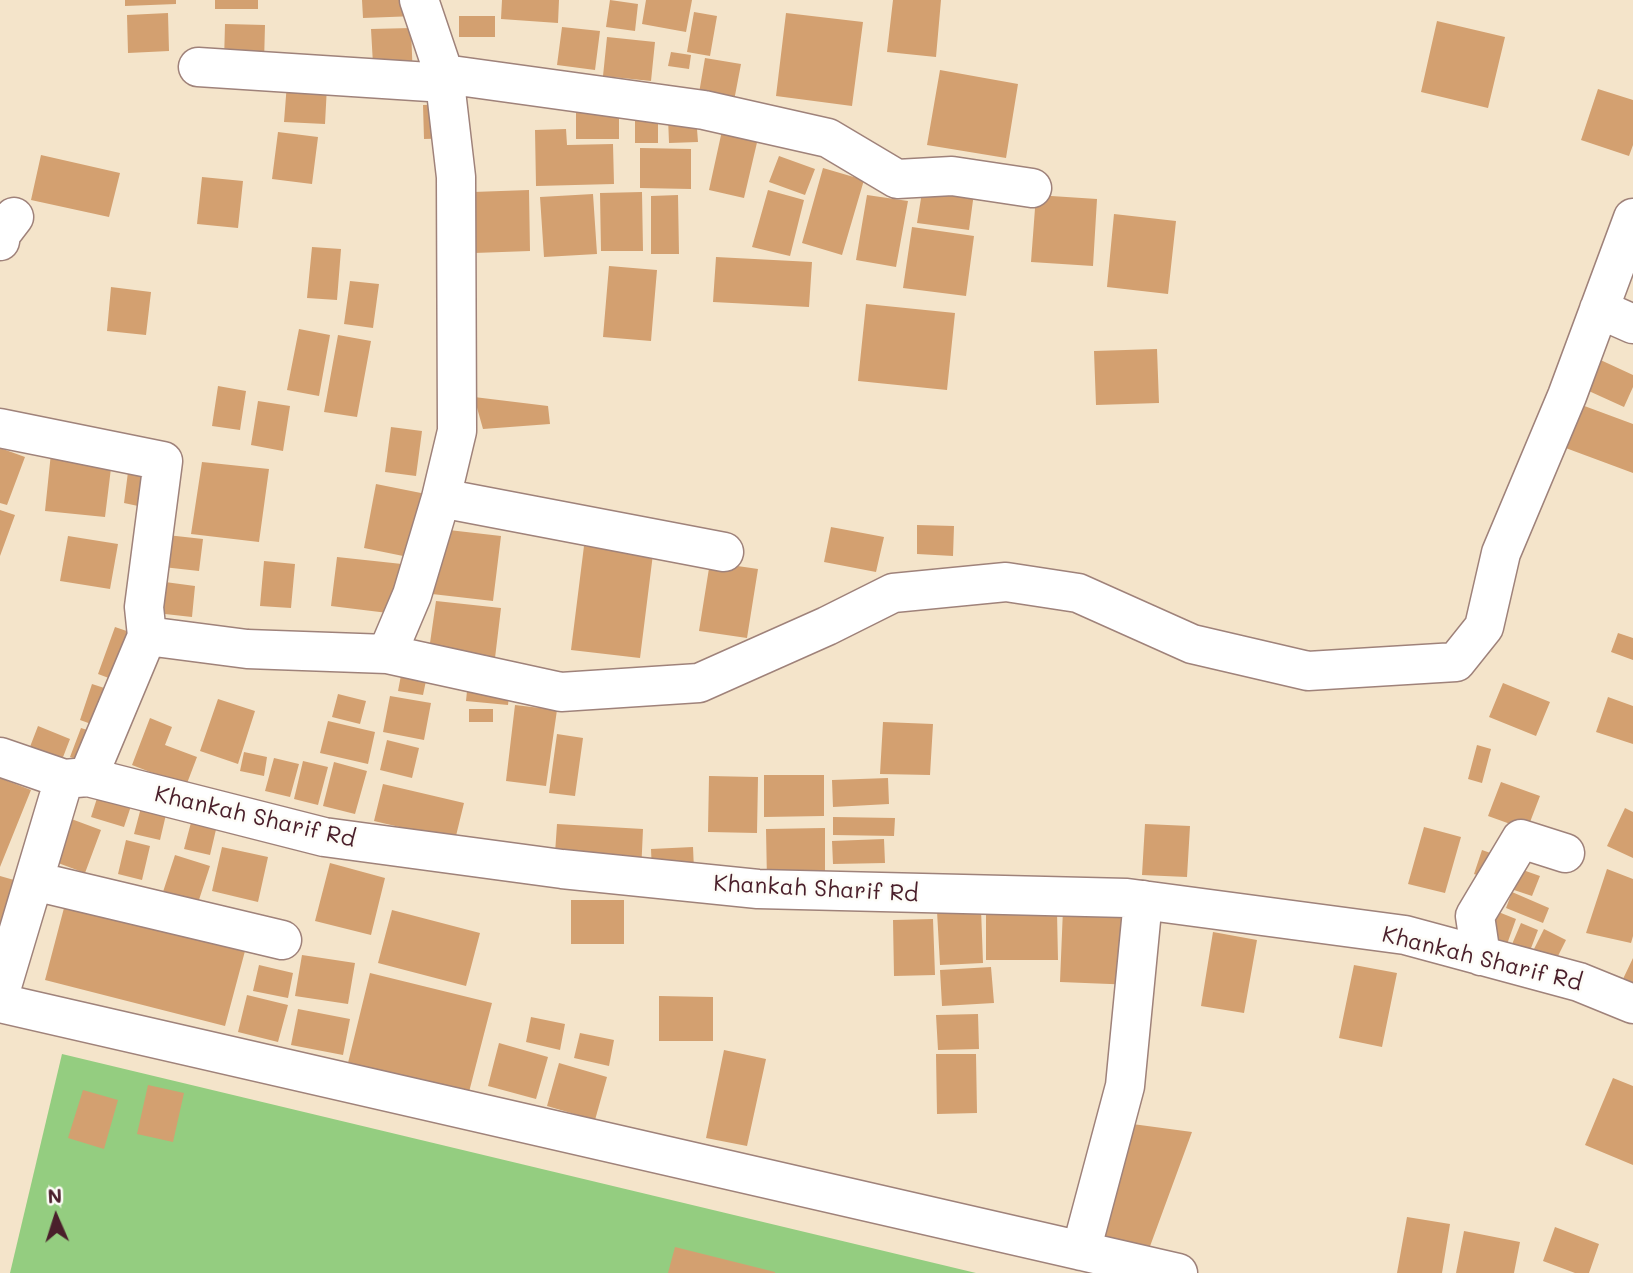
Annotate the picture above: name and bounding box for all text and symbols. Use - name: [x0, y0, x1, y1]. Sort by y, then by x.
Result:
- street label: Khankah Sharif Rd: [152, 780, 358, 854]
- street label: Khankah Sharif Rd: [713, 870, 919, 908]
- street label: Khankah Sharif Rd: [1379, 921, 1585, 997]
- north arrow: [21, 1182, 91, 1252]
- text: N: [47, 1183, 63, 1208]

